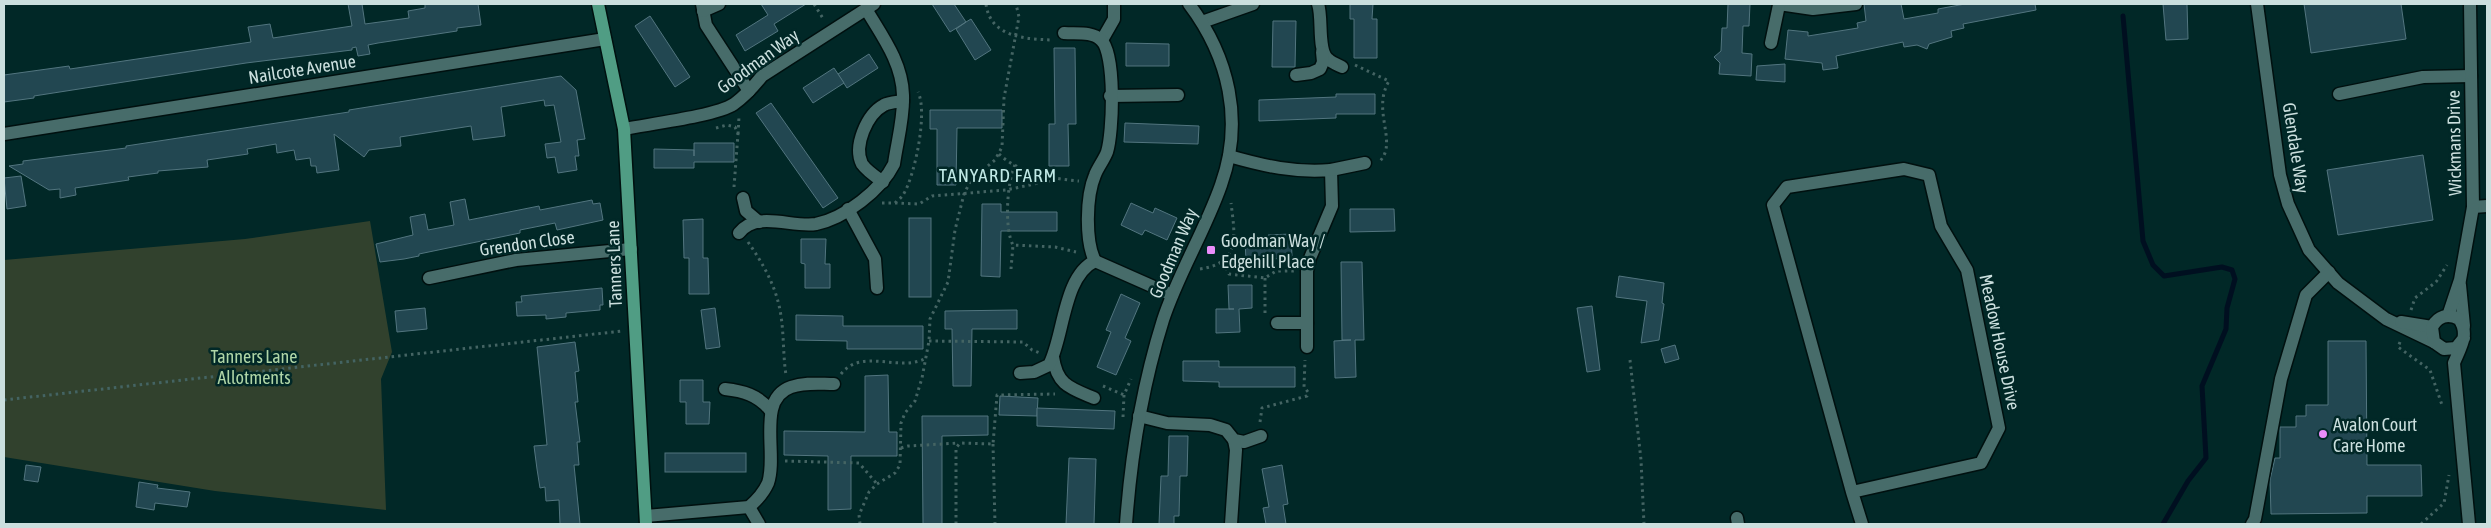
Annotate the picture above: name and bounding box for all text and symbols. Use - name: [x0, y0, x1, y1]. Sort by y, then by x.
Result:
- street label: Goodman Way: [713, 24, 803, 98]
- street label: Nailcote Avenue: [247, 50, 357, 88]
- street label: Wickmans Drive: [2443, 90, 2465, 196]
- street label: Glendale Way: [2278, 101, 2314, 195]
- district label: TANYARD FARM: [939, 164, 1057, 186]
- street label: Goodman Way: [1145, 205, 1201, 301]
- street label: Tanners Lane: [602, 220, 626, 308]
- street label: Grendon Close: [478, 226, 576, 260]
- place label: Goodman Way / Edgehill Place: [1221, 230, 1325, 272]
- marker: Goodman Way / Edgehill Place: [1205, 244, 1217, 256]
- street label: Meadow House Drive: [1975, 272, 2025, 412]
- park label: Tanners Lane Allotments: [210, 346, 298, 388]
- place label: Avalon Court Care Home: [2333, 414, 2417, 456]
- marker: Avalon Court Care Home: [2317, 428, 2329, 440]

